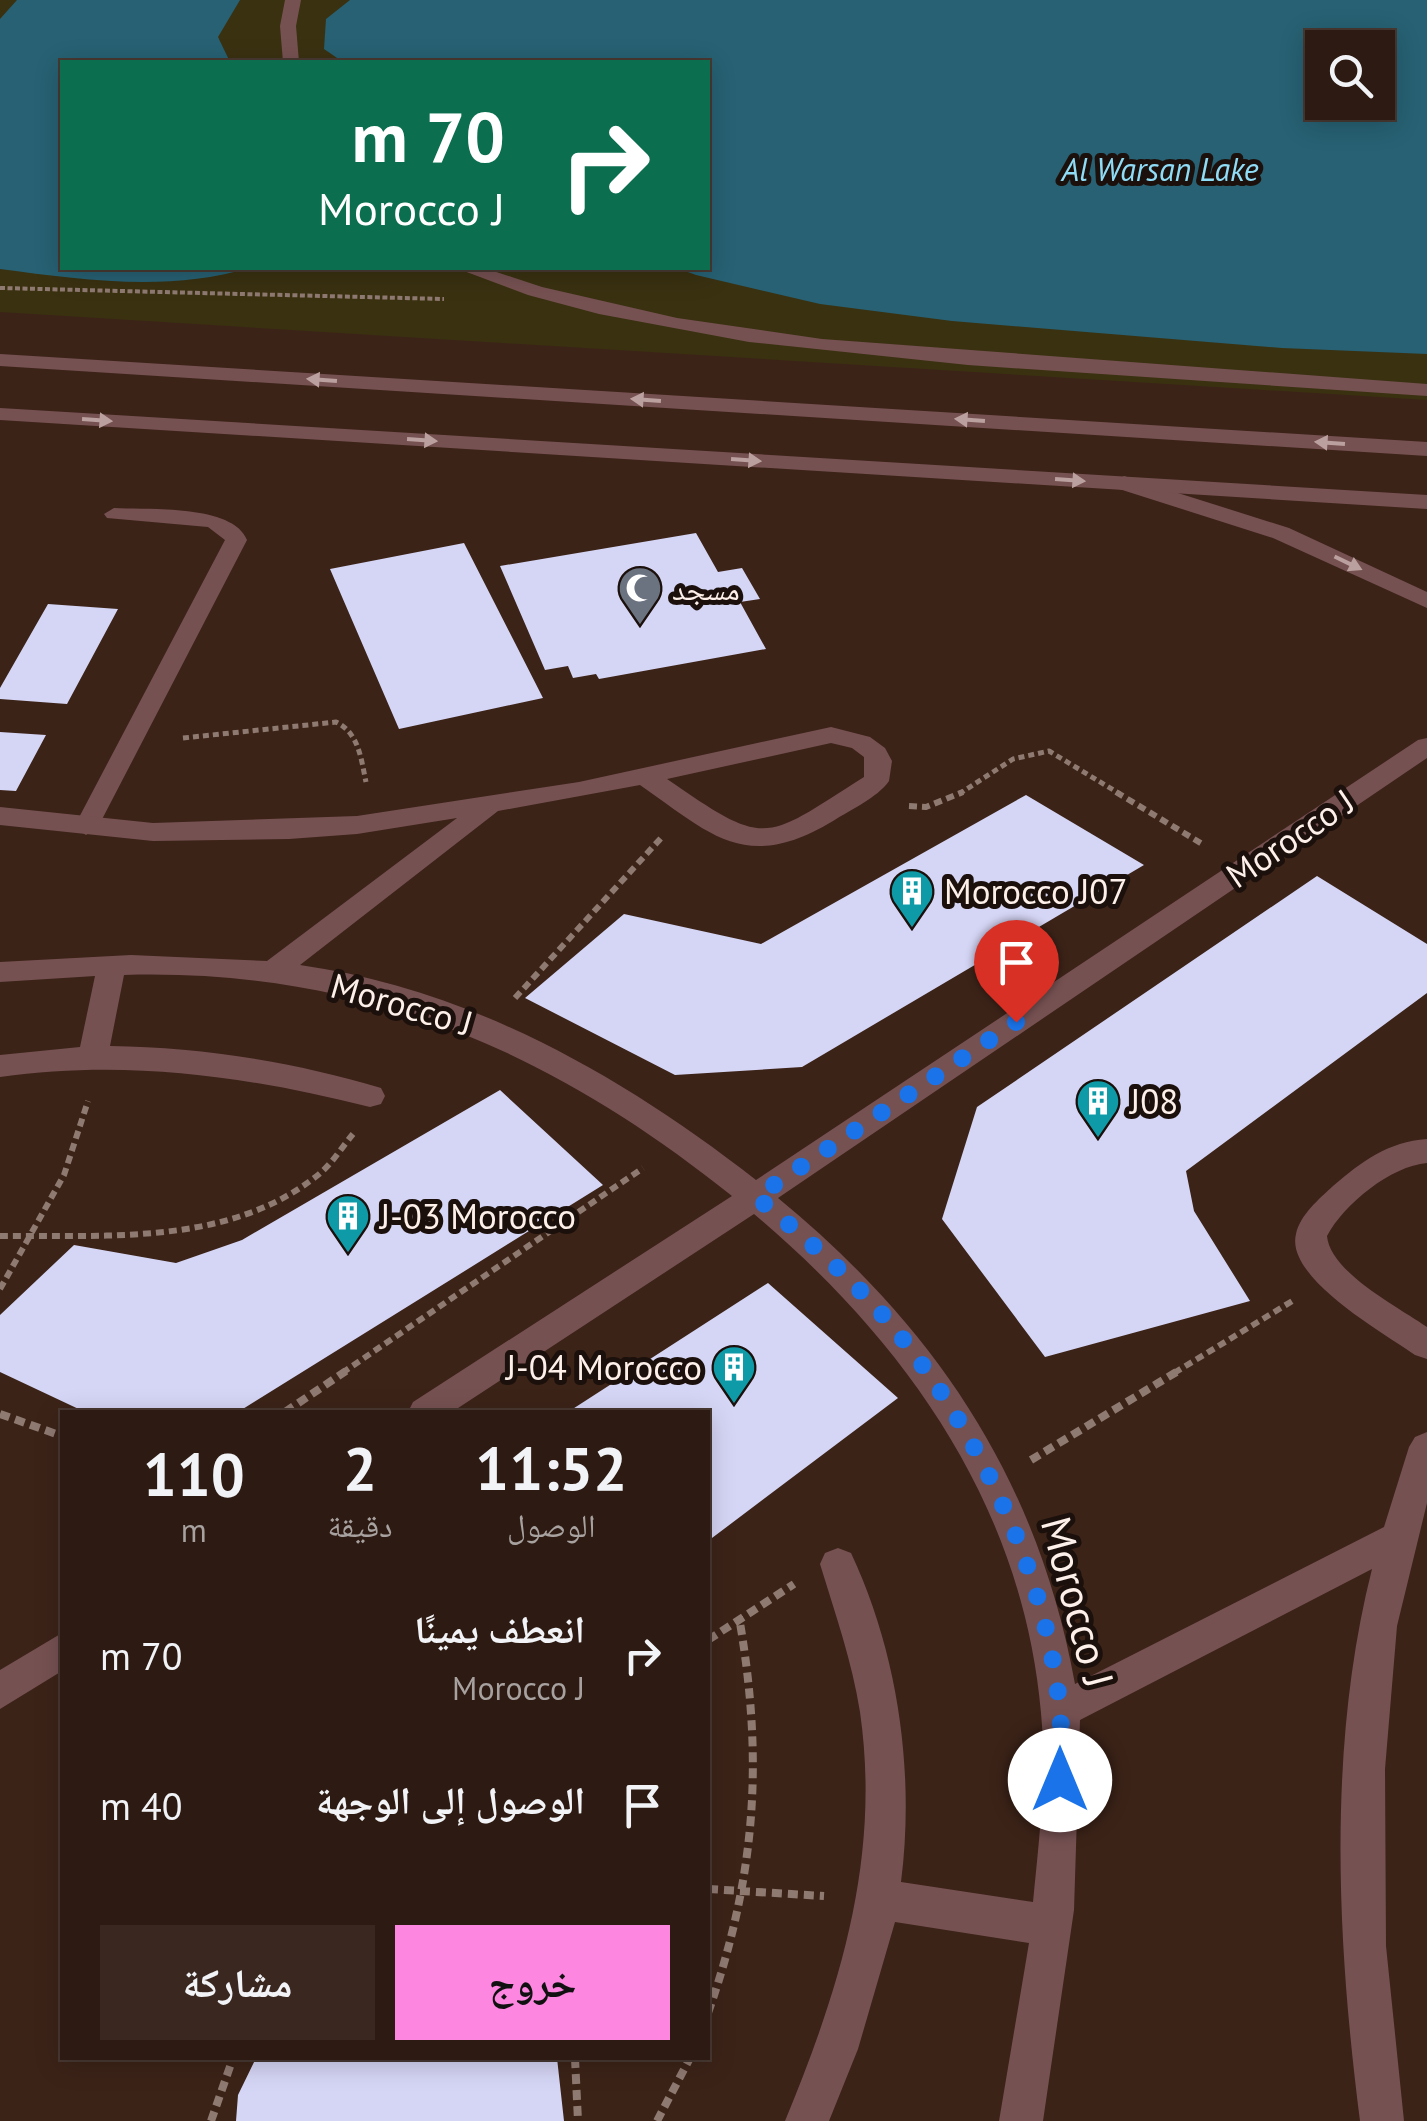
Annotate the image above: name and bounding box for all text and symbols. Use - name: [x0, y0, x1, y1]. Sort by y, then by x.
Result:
- map controls: [1305, 30, 1395, 120]
- button: search: [1305, 30, 1395, 120]
- text: 70 m: [352, 91, 505, 181]
- icon: right: [540, 100, 670, 230]
- water label: Al Warsan Lake: [1060, 148, 1259, 190]
- text: Morocco J: [318, 179, 505, 237]
- one-way arrow: [305, 372, 337, 388]
- one-way arrow: [630, 392, 661, 408]
- one-way arrow: [82, 412, 114, 428]
- one-way arrow: [954, 412, 986, 428]
- one-way arrow: [406, 432, 438, 448]
- one-way arrow: [1313, 435, 1345, 451]
- one-way arrow: [731, 452, 763, 468]
- one-way arrow: [1055, 472, 1087, 488]
- one-way arrow: [1333, 554, 1362, 571]
- mosque icon: مسجد: [617, 565, 663, 626]
- place label: مسجد: [672, 569, 740, 608]
- street label: Morocco J: [1217, 778, 1363, 898]
- building icon: Morocco J07: [889, 868, 935, 929]
- place label: Morocco J07: [944, 868, 1128, 914]
- pin: [974, 920, 1059, 1023]
- icon: arrive: [989, 935, 1044, 990]
- street label: Morocco J: [326, 962, 478, 1046]
- building icon: J08: [1075, 1078, 1121, 1139]
- place label: J08: [1128, 1078, 1178, 1124]
- building icon: J-03 Morocco: [325, 1193, 371, 1254]
- place label: J-03 Morocco: [378, 1193, 576, 1239]
- place label: J-04 Morocco: [504, 1344, 702, 1390]
- building icon: J-04 Morocco: [711, 1344, 757, 1405]
- text: 2: [343, 1429, 377, 1507]
- text: 11:52: [475, 1429, 627, 1507]
- text: 110: [143, 1435, 245, 1513]
- text: دقيقة: [327, 1504, 392, 1546]
- text: الوصول: [507, 1504, 596, 1546]
- text: m: [181, 1509, 207, 1551]
- street label: Morocco J: [1029, 1511, 1127, 1693]
- text: انعطف يمينًا: [414, 1604, 585, 1653]
- icon: right: [615, 1628, 670, 1683]
- text: 70 m: [100, 1631, 182, 1680]
- text: Morocco J: [452, 1667, 585, 1709]
- position arrow: [1008, 1728, 1112, 1832]
- text: الوصول إلى الوجهة: [316, 1775, 585, 1824]
- icon: arrive: [615, 1778, 670, 1833]
- text: 40 m: [100, 1781, 182, 1830]
- button: مشاركة: [100, 1925, 375, 2040]
- button: خروج: [395, 1925, 670, 2040]

